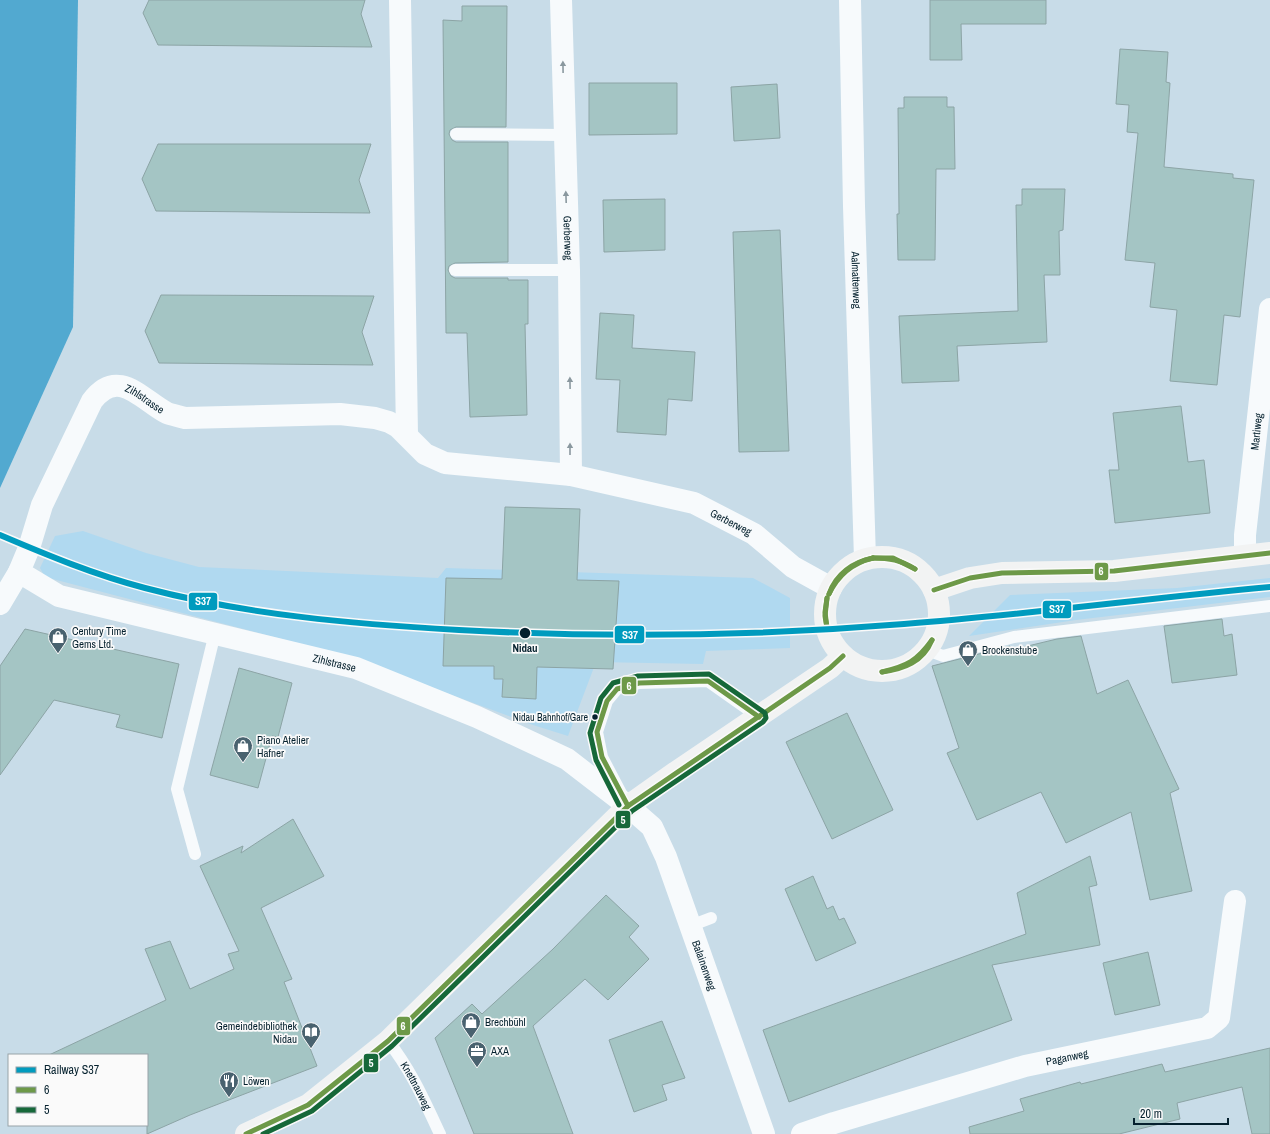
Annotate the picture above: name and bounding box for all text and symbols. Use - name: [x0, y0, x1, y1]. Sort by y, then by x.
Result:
- one-way arrow: [560, 60, 566, 73]
- one-way arrow: [563, 190, 569, 203]
- street label: Gerberweg: [560, 215, 576, 260]
- street label: Aalmattenweg: [848, 250, 864, 309]
- one-way arrow: [567, 376, 573, 389]
- street label: Zihlstrasse: [123, 381, 167, 417]
- street label: Martiweg: [1247, 412, 1265, 451]
- one-way arrow: [567, 442, 573, 455]
- street label: Gerberweg: [708, 506, 754, 539]
- line badge: 6: [1094, 562, 1109, 581]
- text: 6: [1098, 564, 1104, 578]
- line badge: S37: [188, 592, 218, 611]
- text: S37: [195, 594, 211, 608]
- line badge: S37: [1042, 600, 1072, 619]
- text: S37: [1049, 602, 1065, 616]
- place label: Century Time Gems Ltd.: [72, 624, 126, 651]
- line badge: S37: [614, 625, 645, 644]
- shop icon: Century Time Gems Ltd.: [47, 626, 69, 654]
- marker: Nidau: [518, 626, 532, 640]
- text: S37: [622, 628, 638, 642]
- shop icon: Brockenstube: [957, 639, 979, 667]
- place label: Nidau: [512, 641, 538, 655]
- place label: Brockenstube: [982, 643, 1037, 657]
- street label: Zihlstrasse: [311, 651, 358, 675]
- line badge: 6: [621, 676, 637, 695]
- text: 6: [626, 679, 632, 693]
- place label: Nidau Bahnhof/Gare: [513, 711, 588, 724]
- marker: Nidau Bahnhof/Gare: [590, 712, 600, 722]
- place label: Piano Atelier Hafner: [257, 733, 309, 760]
- shop icon: Piano Atelier Hafner: [232, 735, 254, 763]
- line badge: 5: [615, 810, 631, 829]
- text: 5: [620, 813, 626, 827]
- street label: Balainenweg: [689, 938, 720, 992]
- shop icon: Brechbühl: [460, 1011, 482, 1039]
- place label: Brechbühl: [485, 1015, 526, 1029]
- line badge: 6: [396, 1016, 411, 1036]
- place label: Gemeindebibliothek Nidau: [216, 1019, 297, 1046]
- text: 6: [400, 1019, 406, 1033]
- library icon: Gemeindebibliothek Nidau: [300, 1021, 322, 1049]
- office icon: AXA: [466, 1040, 488, 1068]
- place label: AXA: [490, 1044, 510, 1058]
- street label: Paganweg: [1045, 1046, 1089, 1068]
- line badge: 5: [363, 1053, 379, 1073]
- legend: [8, 1054, 148, 1126]
- text: 5: [368, 1056, 374, 1070]
- street label: Knettnauweg: [397, 1059, 435, 1112]
- text: Railway S37: [44, 1062, 100, 1078]
- restaurant icon: Löwen: [218, 1070, 240, 1098]
- place label: Löwen: [243, 1074, 270, 1088]
- text: 6: [44, 1082, 49, 1098]
- scale bar: [1134, 1100, 1228, 1126]
- text: 5: [44, 1102, 50, 1118]
- text: 20 m: [1140, 1106, 1162, 1122]

